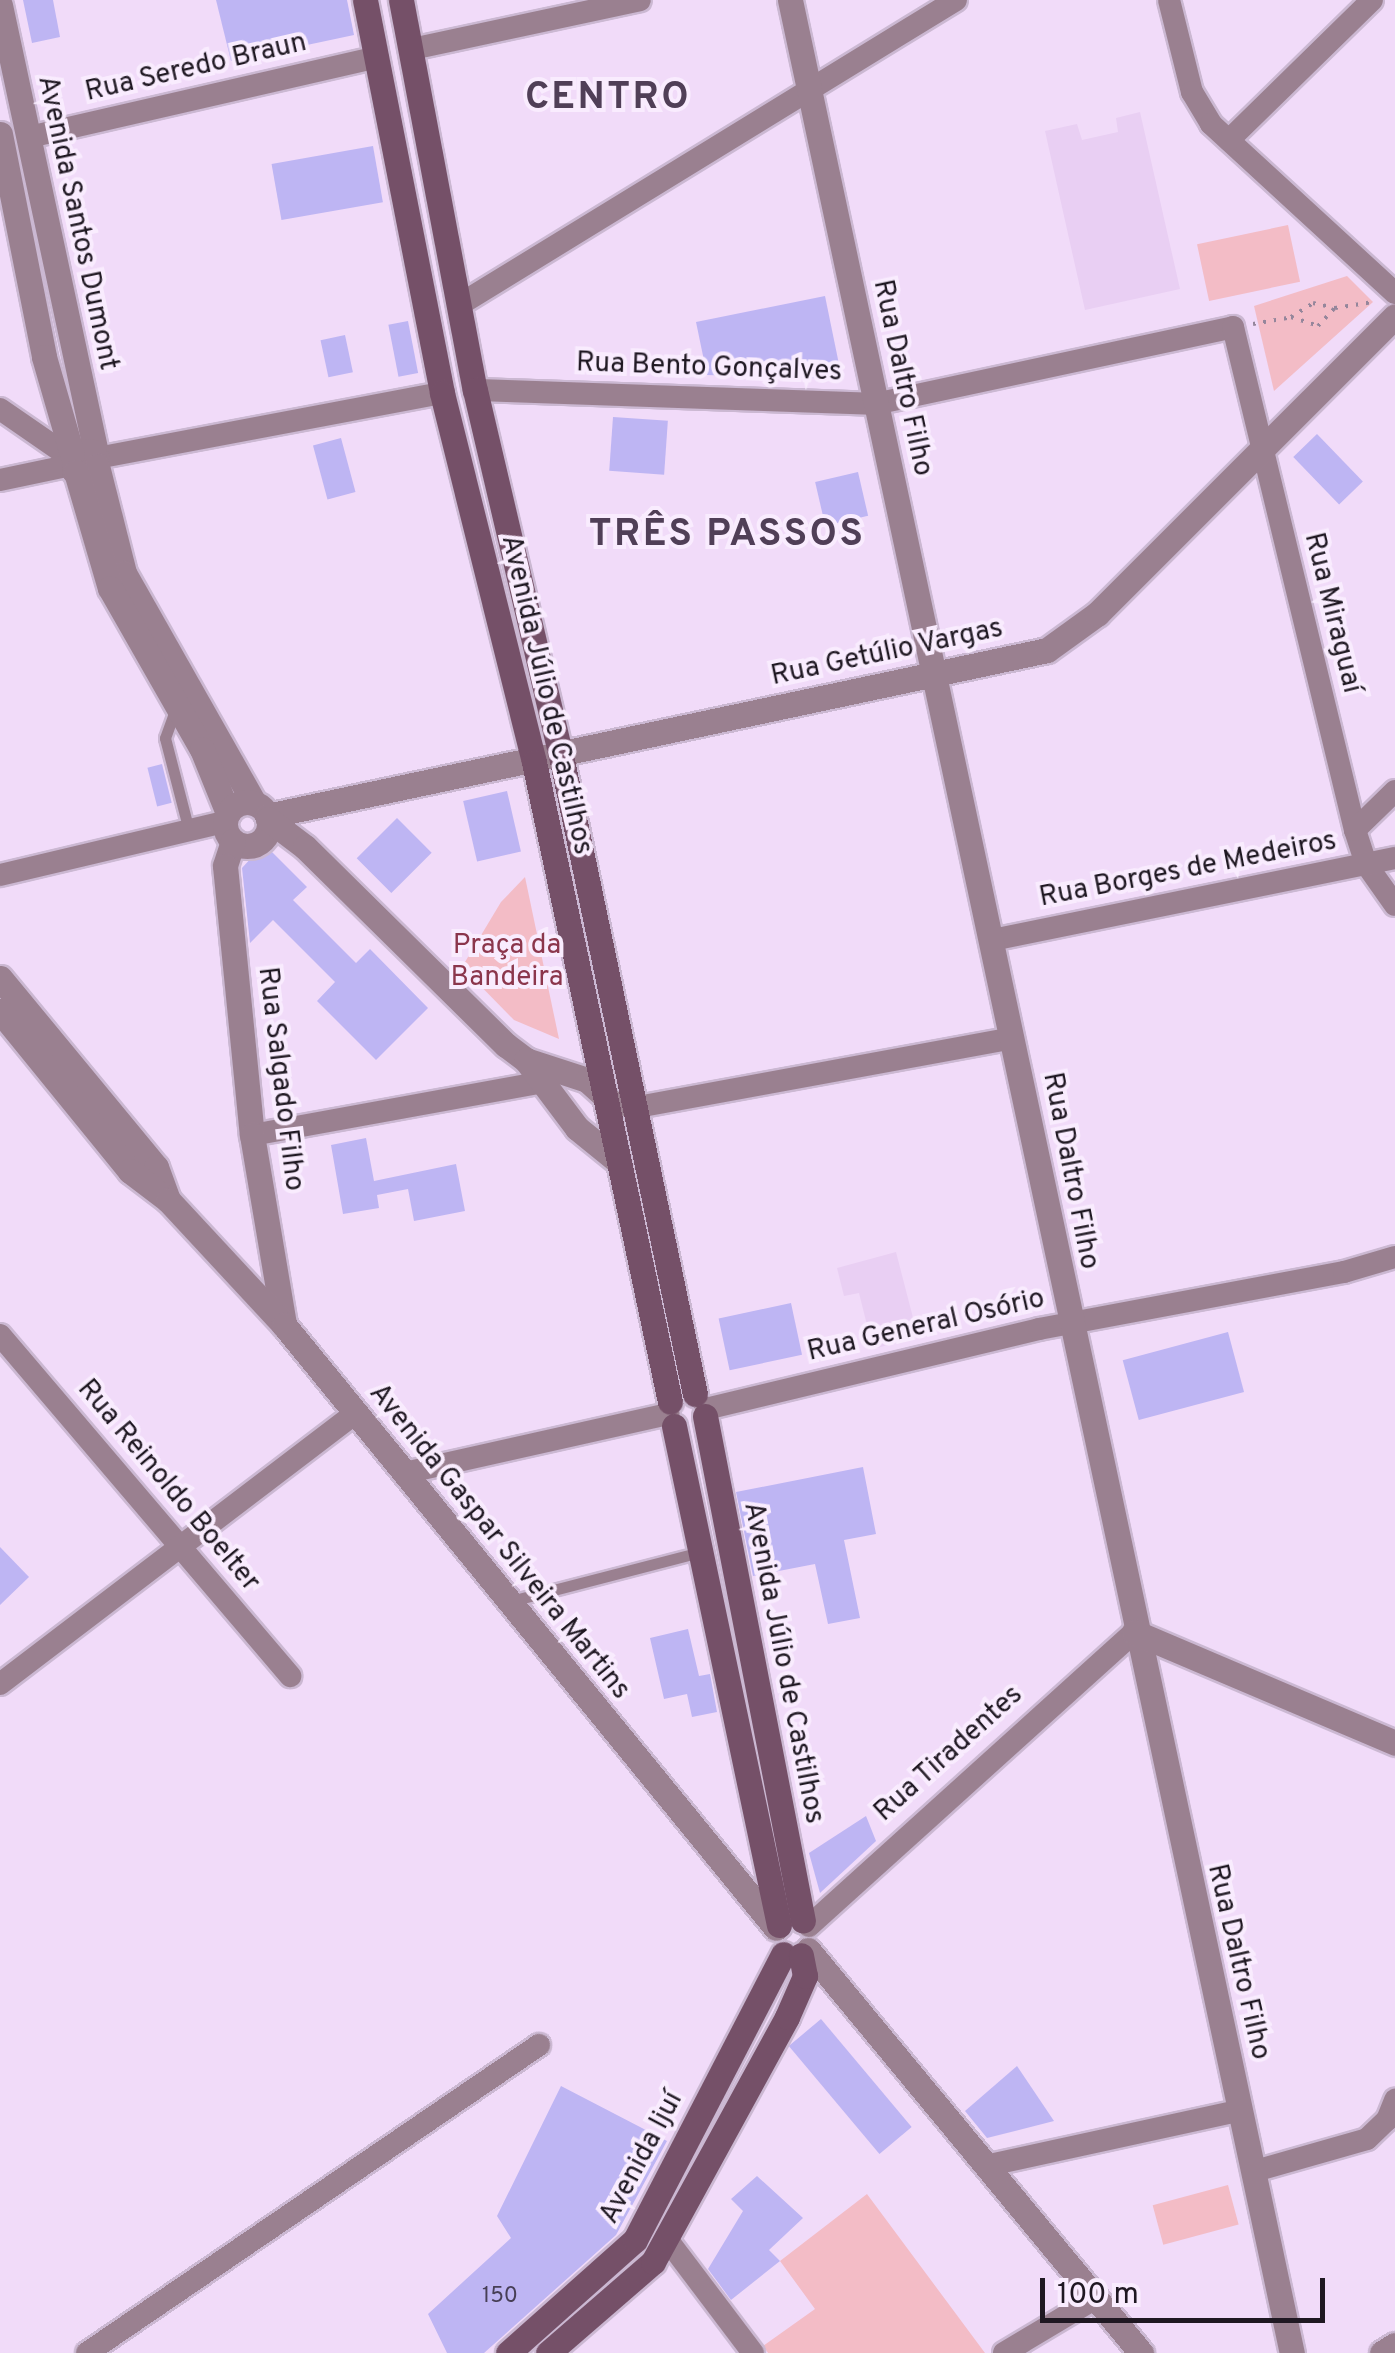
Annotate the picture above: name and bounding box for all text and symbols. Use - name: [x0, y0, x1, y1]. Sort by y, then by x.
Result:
- street label: Rua Seredo Braun: [82, 26, 310, 110]
- street label: Avenida Santos Dumont: [29, 73, 125, 373]
- district label: CENTRO: [525, 76, 691, 122]
- street label: Rua Daltro Filho: [865, 277, 939, 479]
- street label: Rua Bento Gonçalves: [575, 347, 843, 389]
- district label: TRÊS PASSOS: [589, 513, 865, 559]
- street label: Rua Miraguaí: [1296, 529, 1368, 697]
- street label: Avenida Júlio de Castilhos: [493, 532, 599, 858]
- street label: Rua Getúlio Vargas: [767, 612, 1007, 694]
- street label: Rua Borges de Medeiros: [1037, 825, 1339, 915]
- park label: Praça da Bandeira: [451, 929, 563, 995]
- street label: Rua Salgado Filho: [250, 965, 310, 1193]
- street label: Rua Daltro Filho: [1034, 1070, 1106, 1272]
- street label: Rua General Osório: [804, 1282, 1048, 1370]
- street label: Rua Reinoldo Boelter: [70, 1373, 266, 1599]
- street label: Avenida Gaspar Silveira Martins: [361, 1377, 637, 1707]
- street label: Avenida Júlio de Castilhos: [735, 1499, 831, 1827]
- street label: Rua Tiradentes: [868, 1678, 1030, 1830]
- street label: Rua Daltro Filho: [1199, 1861, 1277, 2063]
- street label: Avenida Ijuí: [593, 2086, 691, 2230]
- scale bar: [1045, 2258, 1330, 2320]
- text: 100 m: [1057, 2277, 1139, 2314]
- house number: 150: [482, 2284, 518, 2310]

